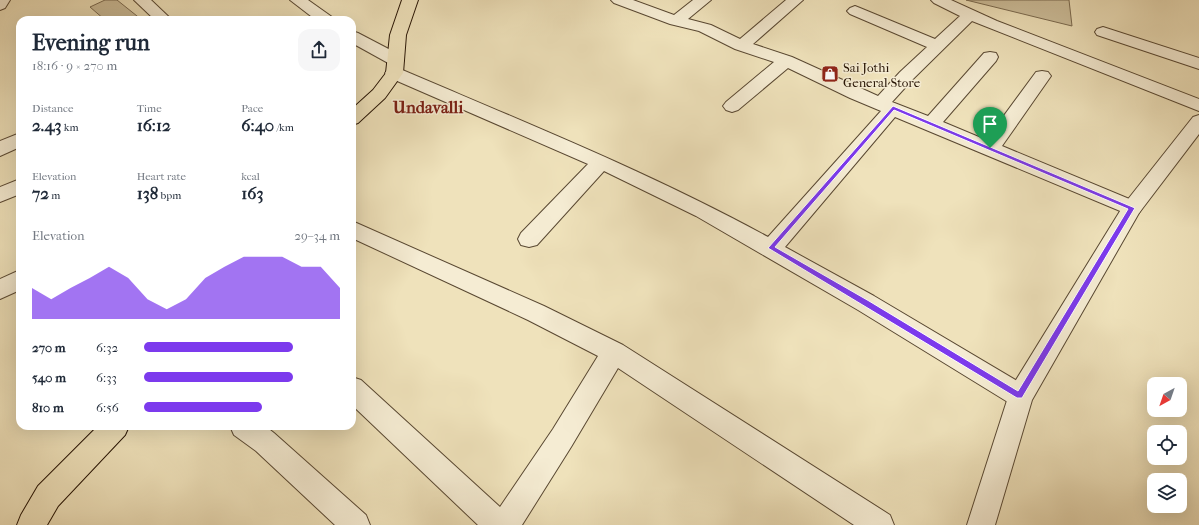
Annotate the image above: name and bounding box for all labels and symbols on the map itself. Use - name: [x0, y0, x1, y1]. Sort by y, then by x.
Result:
- place label: Sai Jothi General Store: [843, 60, 921, 90]
- shop icon: Sai Jothi General Store: [820, 64, 840, 84]
- district label: Undavalli: [392, 97, 464, 117]
- pin: [973, 107, 1007, 148]
- north arrow: [1147, 377, 1187, 417]

